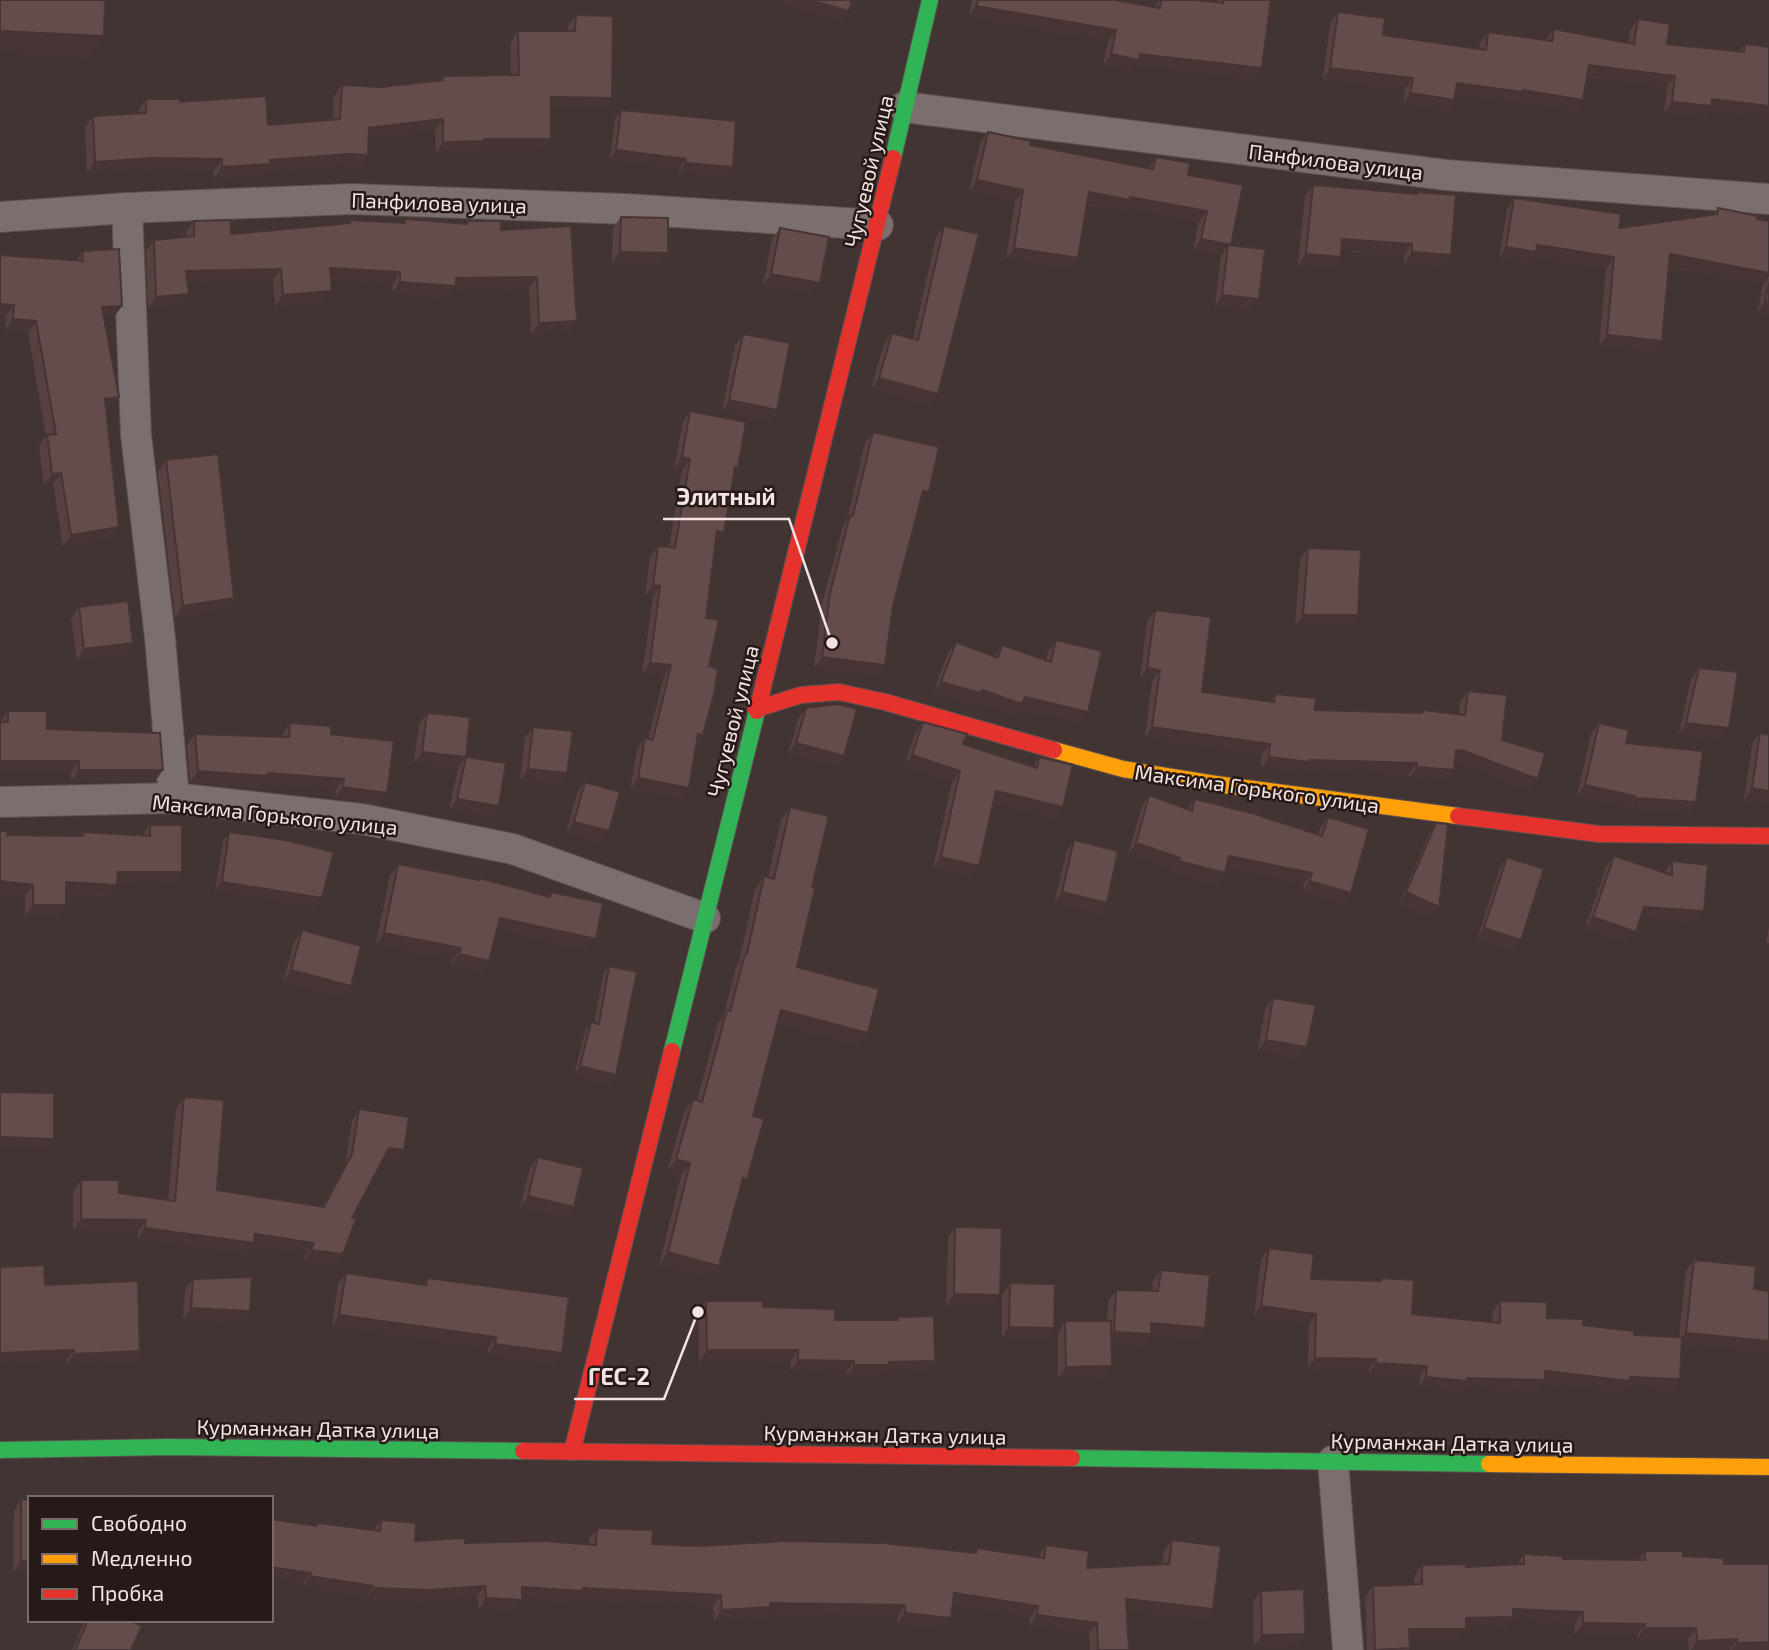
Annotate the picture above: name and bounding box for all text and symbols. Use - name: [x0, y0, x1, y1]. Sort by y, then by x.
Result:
- street label: Чугуевой улица: [838, 92, 899, 250]
- street label: Панфилова улица: [1247, 138, 1425, 185]
- street label: Панфилова улица: [351, 186, 527, 219]
- callout: Элитный: [663, 475, 789, 519]
- text: Элитный: [677, 482, 775, 510]
- street label: Чугуевой улица: [701, 642, 764, 800]
- street label: Максима Горького улица: [1133, 758, 1381, 819]
- street label: Максима Горького улица: [151, 789, 399, 840]
- callout: ГЕС-2: [574, 1355, 664, 1399]
- text: ГЕС-2: [588, 1362, 650, 1390]
- street label: Курманжан Датка улица: [196, 1413, 440, 1444]
- street label: Курманжан Датка улица: [763, 1419, 1007, 1450]
- street label: Курманжан Датка улица: [1330, 1427, 1574, 1458]
- legend: [28, 1496, 273, 1622]
- text: Свободно: [91, 1510, 187, 1535]
- text: Медленно: [91, 1545, 193, 1570]
- text: Пробка: [91, 1580, 164, 1605]

